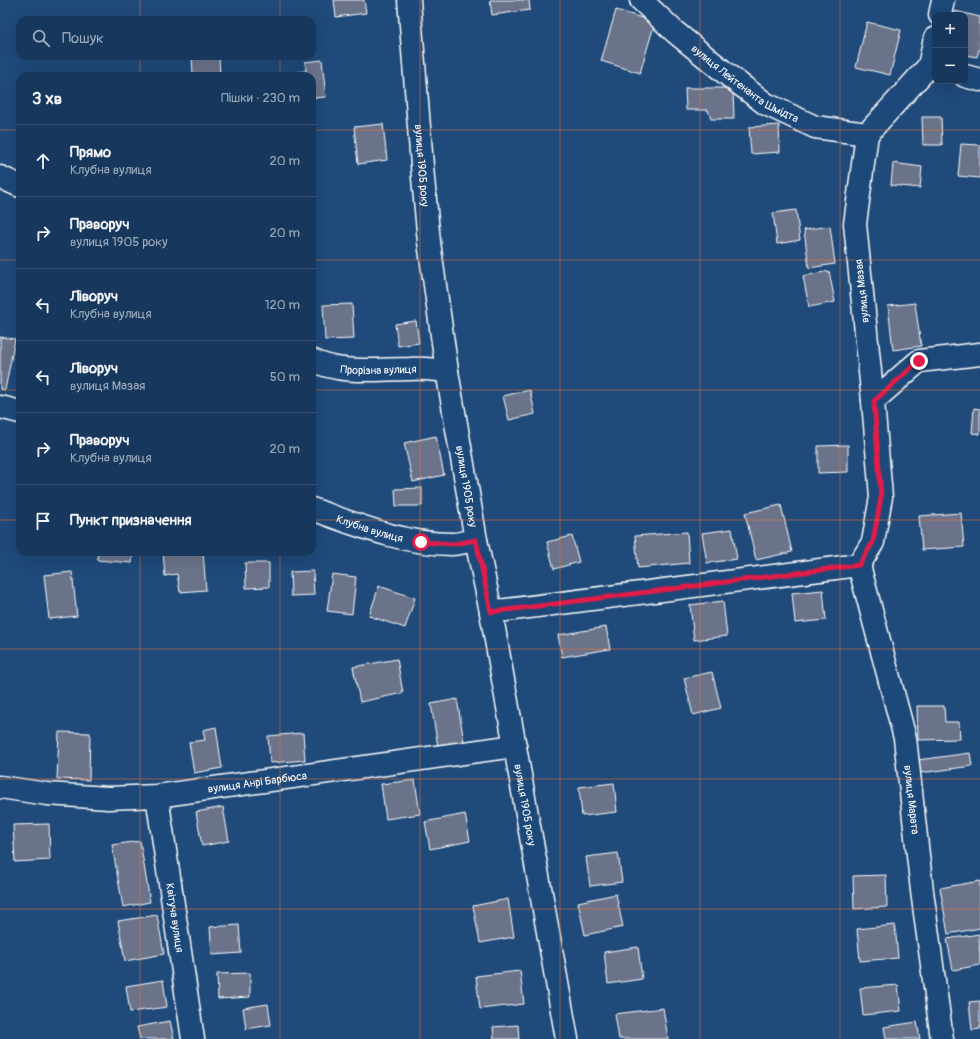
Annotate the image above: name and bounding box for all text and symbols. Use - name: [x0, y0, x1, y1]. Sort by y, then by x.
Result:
- map controls: [932, 12, 968, 84]
- button: +: [932, 12, 968, 48]
- search box: [16, 16, 316, 60]
- icon: search: [30, 27, 52, 49]
- text: Пошук: [62, 29, 104, 48]
- street label: вулиця Лейтенанта Шмідта: [689, 42, 801, 125]
- button: −: [932, 48, 968, 84]
- text: 3 хв: [32, 88, 62, 109]
- text: Пішки · 230 m: [221, 90, 300, 106]
- street label: вулиця 1905 року: [412, 124, 432, 208]
- text: Прямо: [70, 143, 111, 162]
- icon: ahead: [32, 150, 54, 172]
- text: 20 m: [269, 153, 300, 169]
- text: Клубна вулиця: [70, 162, 152, 178]
- text: Праворуч: [70, 215, 130, 234]
- icon: right: [32, 222, 54, 244]
- text: 20 m: [269, 225, 300, 241]
- text: вулиця 1905 року: [70, 234, 168, 250]
- street label: вулиця Мазая: [852, 259, 872, 323]
- text: Ліворуч: [70, 287, 118, 306]
- icon: left: [32, 294, 54, 316]
- text: 120 m: [264, 297, 300, 313]
- text: Клубна вулиця: [70, 306, 152, 322]
- route end: [910, 352, 928, 370]
- text: Ліворуч: [70, 359, 118, 378]
- street label: Прорізна вулиця: [340, 362, 417, 377]
- icon: left: [32, 366, 54, 388]
- text: 50 m: [270, 369, 300, 385]
- text: вулиця Мазая: [70, 378, 145, 394]
- text: Праворуч: [70, 431, 130, 450]
- icon: right: [32, 438, 54, 460]
- text: 20 m: [269, 441, 300, 457]
- street label: вулиця 1905 року: [453, 444, 480, 528]
- text: Клубна вулиця: [70, 450, 152, 466]
- icon: arrive: [32, 510, 54, 532]
- text: Пункт призначення: [70, 511, 191, 530]
- street label: Клубна вулиця: [335, 512, 404, 545]
- route start: [412, 533, 430, 551]
- street label: вулиця 1905 року: [512, 763, 539, 847]
- street label: вулиця Марата: [902, 764, 922, 835]
- street label: вулиця Анрі Барбюса: [207, 769, 308, 795]
- street label: Квітуча вулиця: [163, 882, 187, 953]

